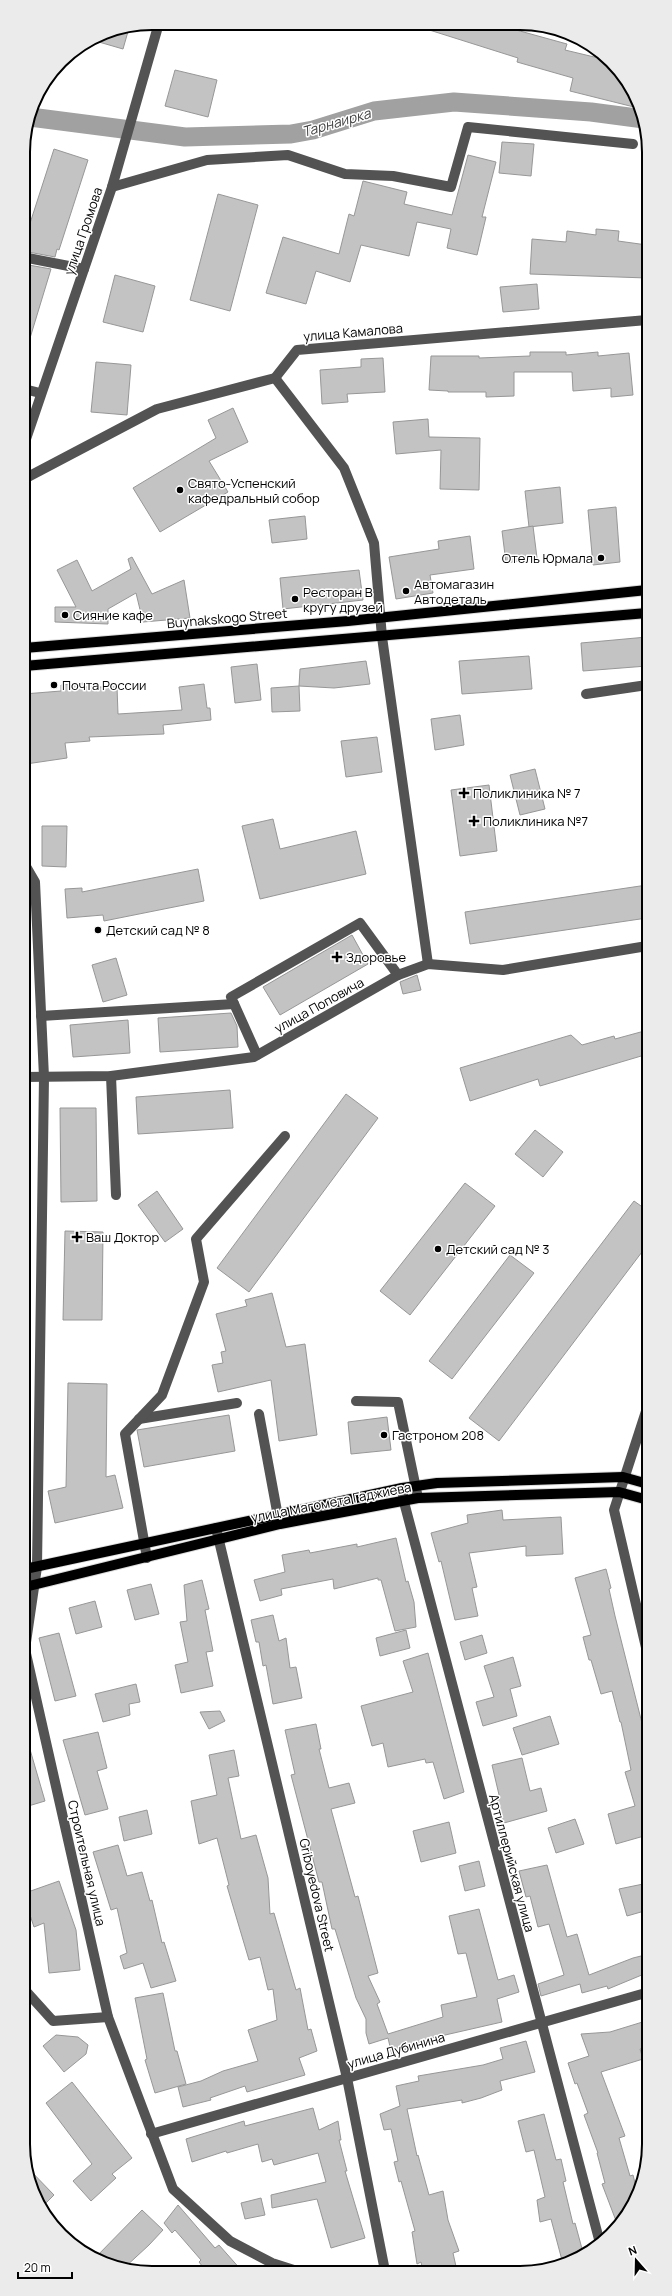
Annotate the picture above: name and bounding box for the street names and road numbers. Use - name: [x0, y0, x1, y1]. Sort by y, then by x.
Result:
- street label: улица Громова: [60, 185, 106, 277]
- street label: улица Камалова: [302, 319, 404, 345]
- street label: Buynakskogo Street: [166, 604, 288, 632]
- street label: улица Поповича: [271, 973, 367, 1037]
- street label: улица Магомета Гаджиева: [249, 1478, 413, 1526]
- street label: Артиллерийская улица: [485, 1792, 539, 1934]
- street label: Строительная улица: [64, 1798, 110, 1928]
- street label: Griboyedova Street: [295, 1837, 339, 1953]
- street label: улица Дубинина: [345, 2027, 447, 2073]

